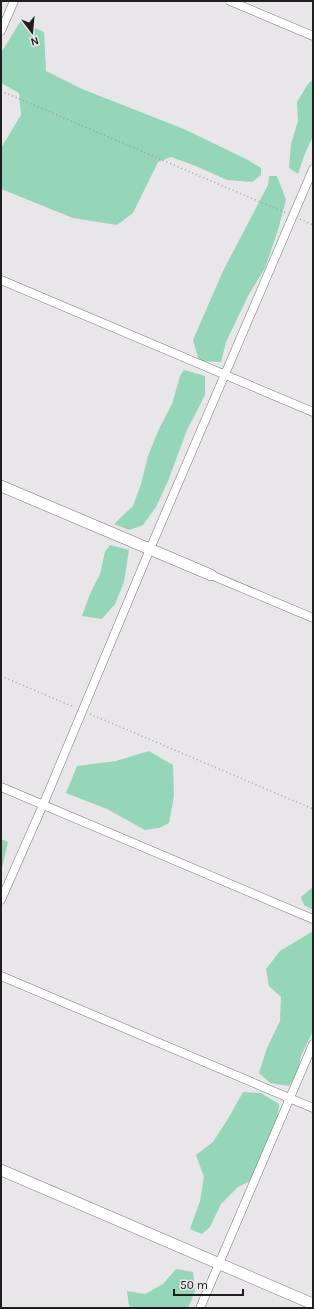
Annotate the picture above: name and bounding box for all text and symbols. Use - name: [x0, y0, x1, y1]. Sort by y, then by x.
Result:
- north arrow: [12, 12, 52, 52]
- text: N: [29, 34, 40, 48]
- scale bar: [174, 1271, 243, 1297]
- text: 50 m: [180, 1278, 208, 1292]

